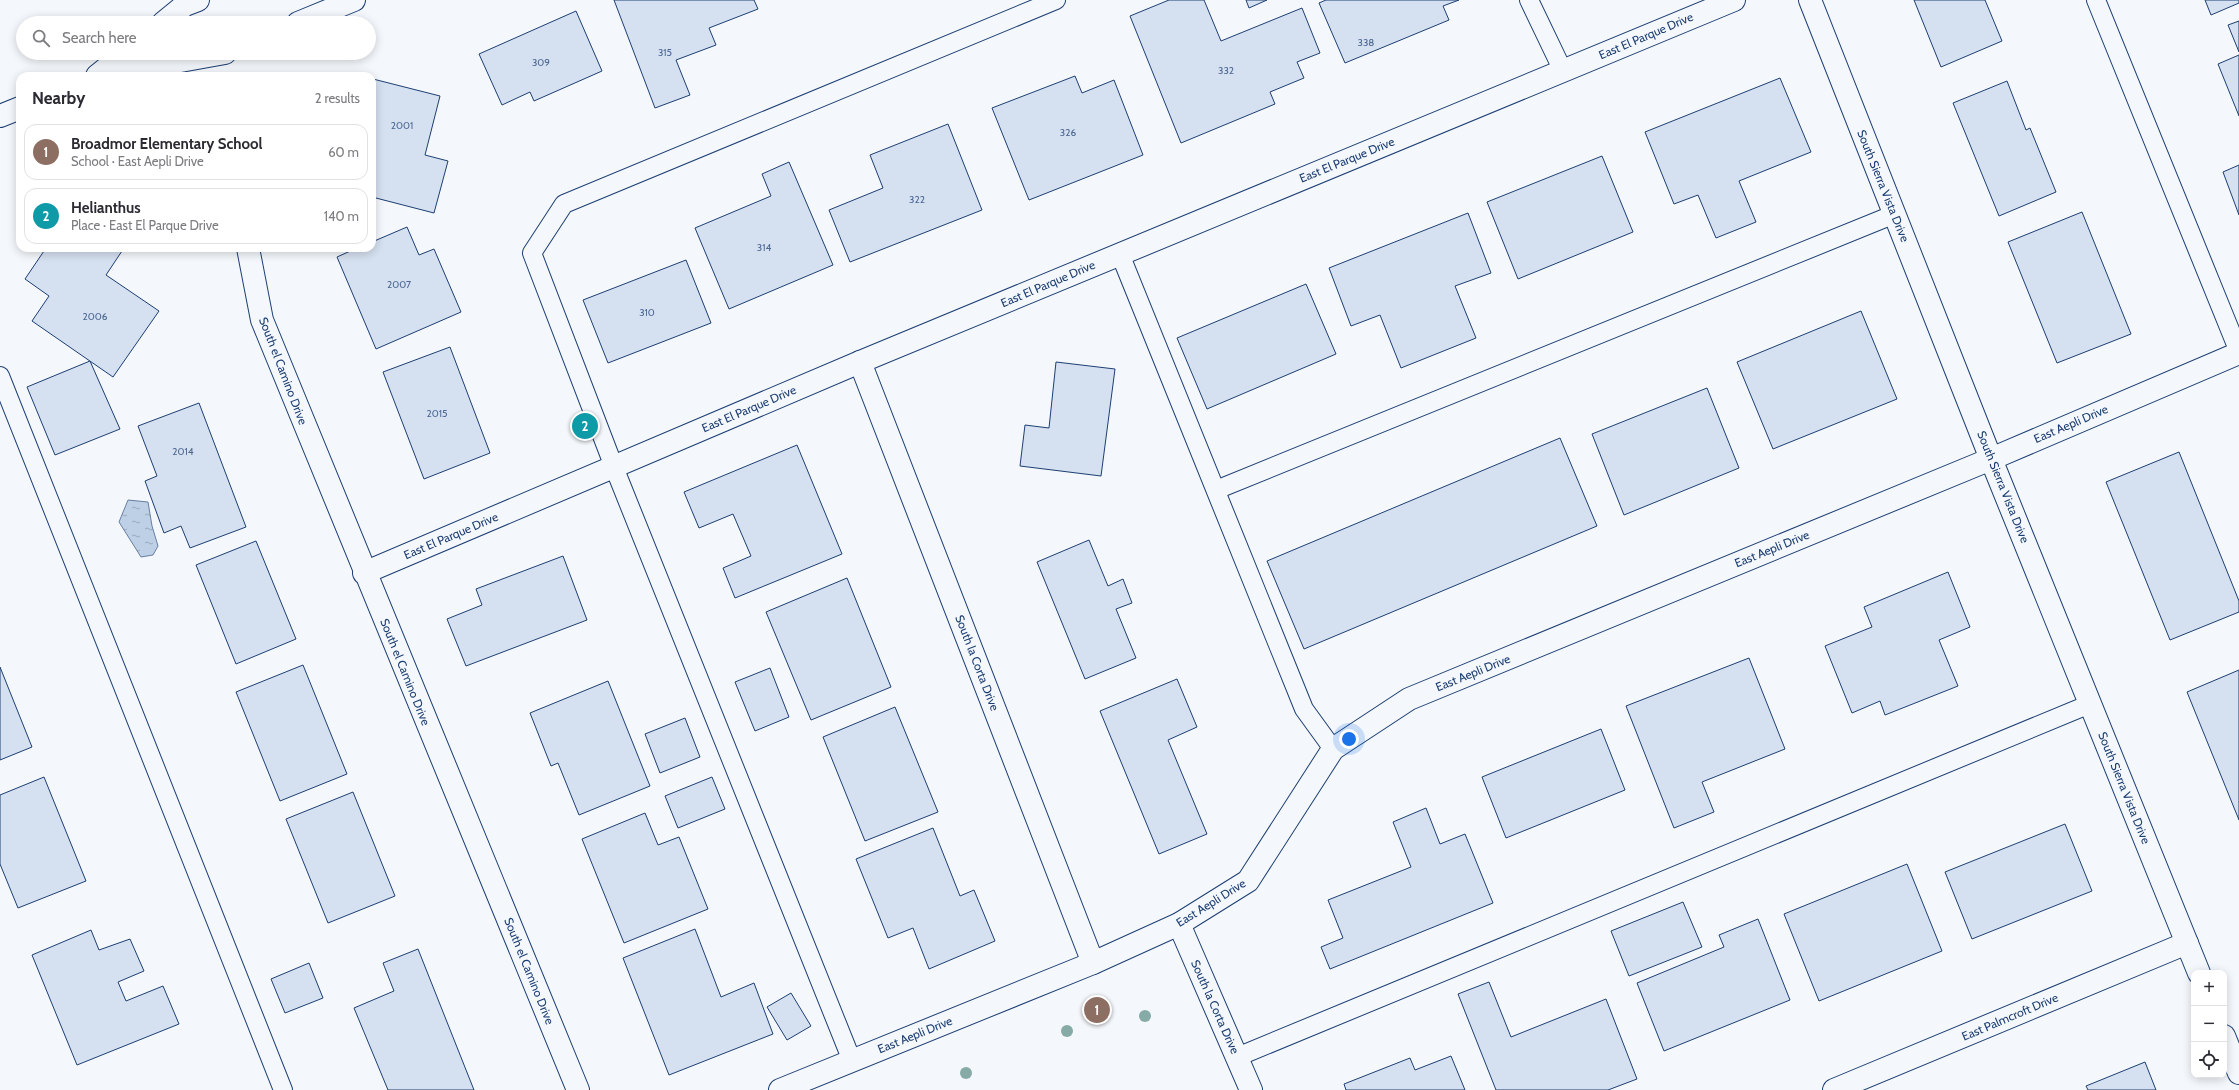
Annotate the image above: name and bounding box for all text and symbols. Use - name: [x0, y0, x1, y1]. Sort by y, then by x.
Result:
- street label: East El Parque Drive: [1596, 9, 1695, 62]
- search box: [16, 16, 376, 60]
- icon: search: [30, 27, 52, 49]
- text: Search here: [62, 29, 137, 47]
- house number: 338: [1358, 36, 1374, 49]
- house number: 315: [658, 46, 672, 59]
- house number: 309: [532, 56, 550, 69]
- house number: 332: [1218, 64, 1234, 77]
- text: Nearby: [32, 88, 85, 108]
- text: 2 results: [315, 90, 360, 106]
- house number: 2001: [391, 119, 413, 132]
- house number: 326: [1060, 126, 1076, 139]
- street label: South Sierra Vista Drive: [1854, 128, 1913, 244]
- street label: East El Parque Drive: [1297, 134, 1397, 185]
- text: Broadmor Elementary School: [71, 135, 263, 153]
- text: 1: [44, 144, 48, 160]
- text: 60 m: [328, 144, 359, 160]
- text: School · East Aepli Drive: [71, 153, 204, 169]
- house number: 322: [909, 193, 925, 206]
- text: Helianthus: [71, 199, 141, 217]
- text: 2: [43, 208, 49, 224]
- text: 140 m: [324, 208, 359, 224]
- text: Place · East El Parque Drive: [71, 217, 219, 233]
- house number: 314: [757, 241, 771, 254]
- street label: East El Parque Drive: [998, 257, 1097, 310]
- house number: 2007: [387, 278, 411, 291]
- house number: 310: [639, 306, 655, 319]
- house number: 2006: [83, 310, 108, 323]
- street label: South el Camino Drive: [256, 315, 311, 427]
- street label: East El Parque Drive: [699, 382, 798, 435]
- street label: East Aepli Drive: [2031, 401, 2110, 446]
- house number: 2015: [427, 407, 447, 420]
- pin: 2: [572, 411, 598, 441]
- street label: South Sierra Vista Drive: [1974, 429, 2033, 545]
- house number: 2014: [172, 445, 194, 458]
- street label: East El Parque Drive: [401, 509, 500, 562]
- street label: East Aepli Drive: [1732, 527, 1811, 570]
- street label: South la Corta Drive: [952, 613, 1003, 713]
- street label: South el Camino Drive: [377, 616, 434, 727]
- street label: East Aepli Drive: [1433, 651, 1512, 694]
- your location: [1339, 729, 1359, 749]
- street label: South Sierra Vista Drive: [2095, 730, 2154, 846]
- street label: East Aepli Drive: [1173, 875, 1248, 930]
- street label: South el Camino Drive: [501, 915, 558, 1026]
- street label: South la Corta Drive: [1188, 957, 1243, 1056]
- map controls: [2191, 970, 2227, 1078]
- button: +: [2191, 970, 2227, 1006]
- street label: East Palmcroft Drive: [1959, 989, 2060, 1044]
- pin: 1: [1084, 995, 1110, 1025]
- button: −: [2191, 1006, 2227, 1042]
- street label: East Aepli Drive: [875, 1013, 954, 1056]
- button: locate: [2191, 1042, 2227, 1078]

